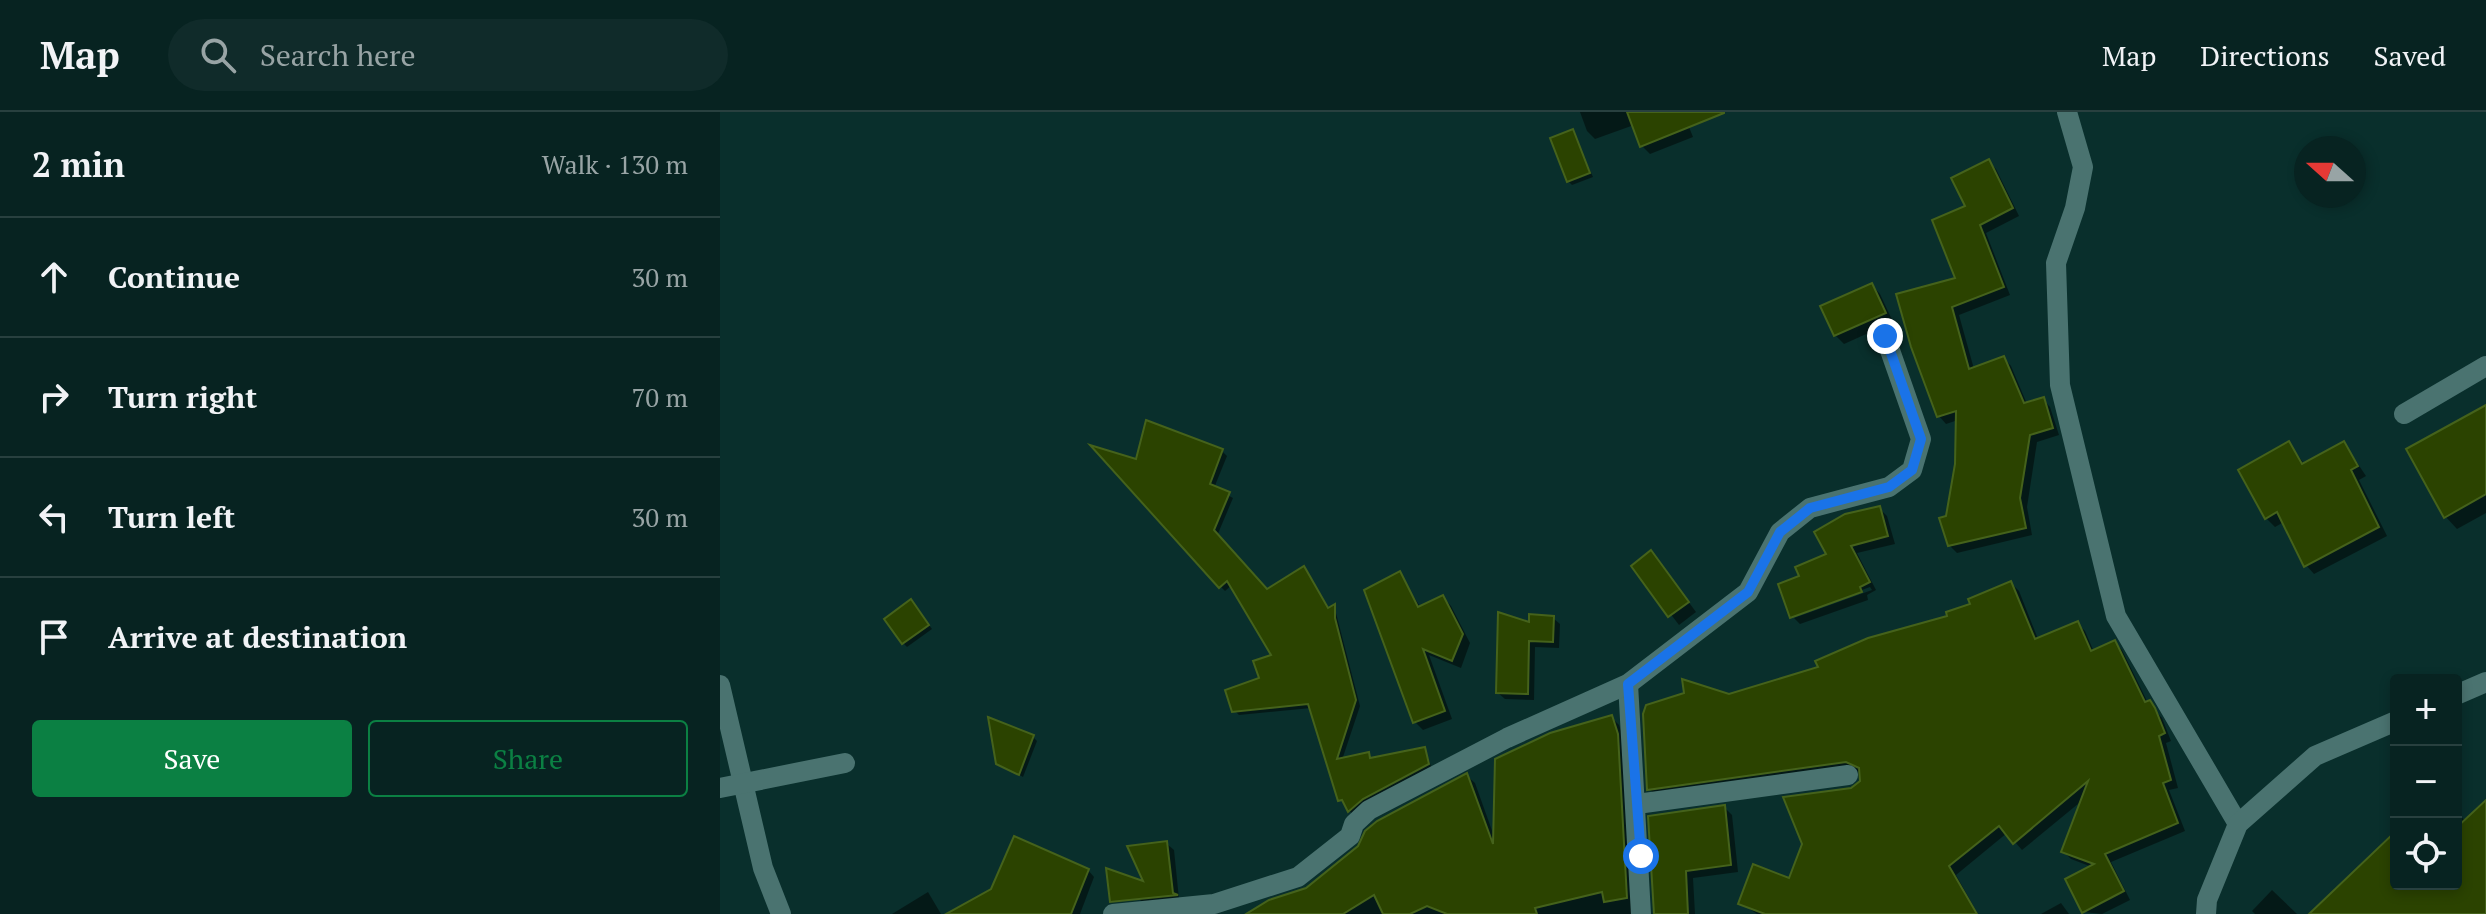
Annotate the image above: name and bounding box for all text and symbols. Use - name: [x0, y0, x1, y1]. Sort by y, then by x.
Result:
- search box: [168, 19, 728, 91]
- text: Map: [40, 30, 120, 80]
- icon: search: [196, 33, 240, 77]
- text: Search here: [260, 35, 416, 75]
- text: Map: [2102, 37, 2156, 74]
- text: Directions: [2200, 37, 2330, 74]
- text: Saved: [2374, 37, 2446, 74]
- north arrow: [2294, 136, 2366, 208]
- text: 2 min: [32, 142, 125, 187]
- text: Walk · 130 m: [542, 147, 688, 181]
- icon: ahead: [32, 255, 76, 299]
- text: Continue: [108, 257, 240, 297]
- text: 30 m: [632, 260, 688, 294]
- route end: [1867, 318, 1903, 354]
- icon: right: [32, 375, 76, 419]
- text: Turn right: [108, 377, 257, 417]
- text: 70 m: [632, 380, 688, 414]
- icon: left: [32, 495, 76, 539]
- text: Turn left: [108, 497, 235, 537]
- text: 30 m: [632, 500, 688, 534]
- icon: arrive: [32, 615, 76, 659]
- text: Arrive at destination: [108, 617, 407, 657]
- map controls: [2390, 674, 2462, 890]
- button: +: [2390, 674, 2462, 746]
- button: Save: [32, 720, 352, 797]
- button: Share: [368, 720, 688, 797]
- button: −: [2390, 746, 2462, 818]
- button: locate: [2390, 818, 2462, 890]
- route start: [1623, 838, 1659, 874]

